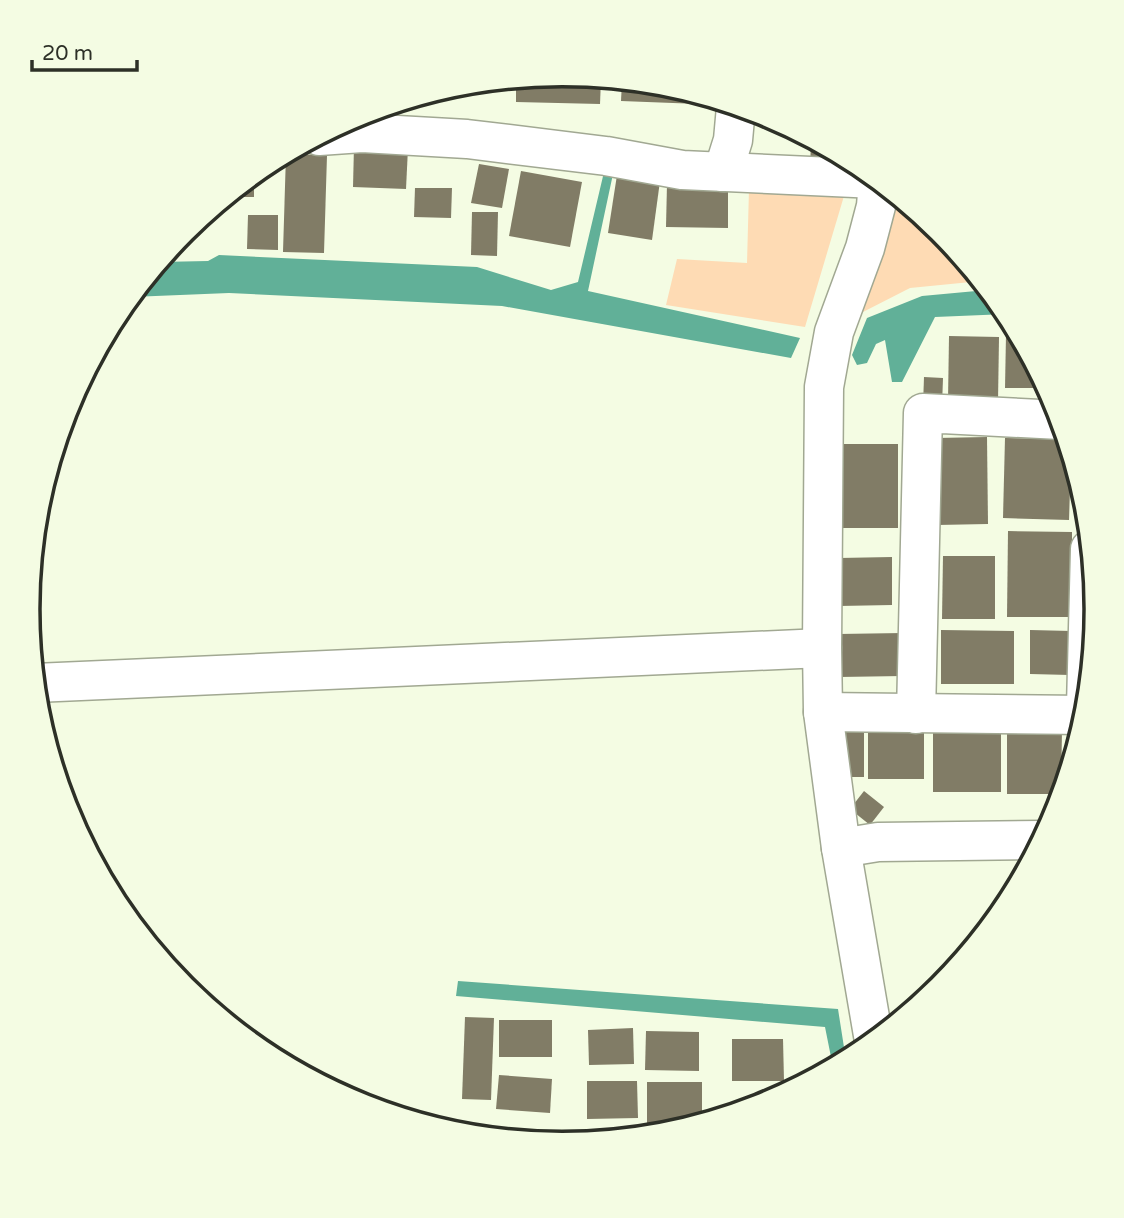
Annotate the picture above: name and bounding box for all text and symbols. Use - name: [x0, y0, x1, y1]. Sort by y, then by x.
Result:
- scale bar: [32, 28, 136, 72]
- text: 20 m: [42, 41, 93, 66]

